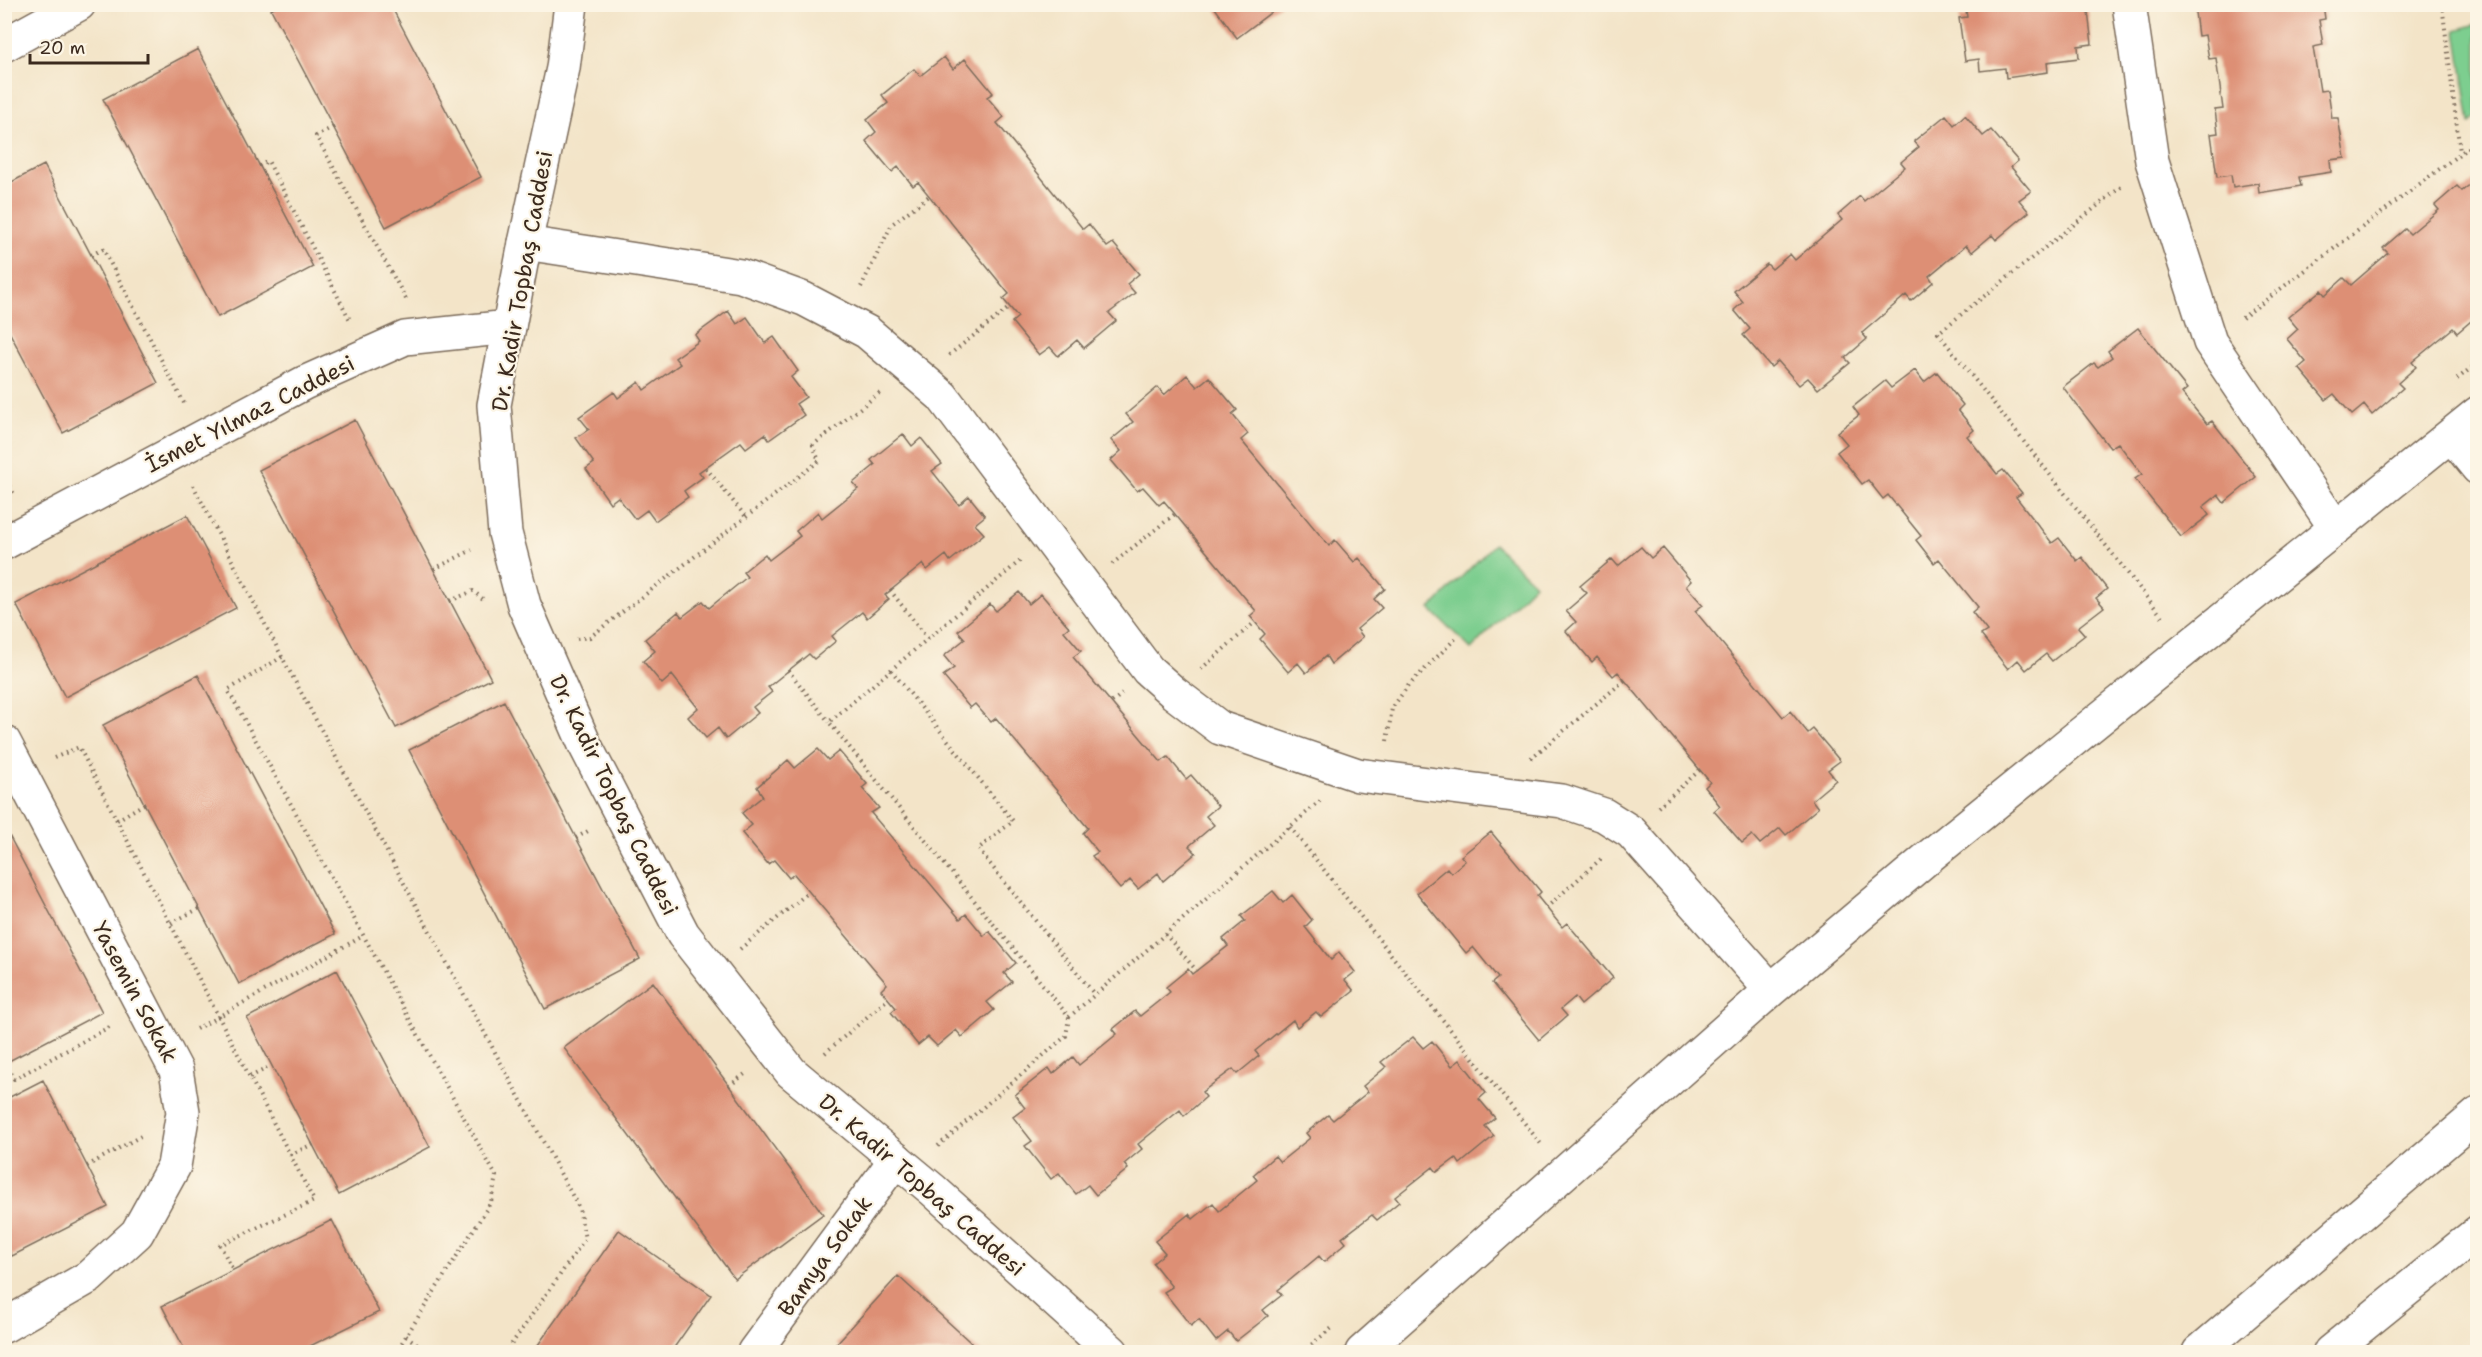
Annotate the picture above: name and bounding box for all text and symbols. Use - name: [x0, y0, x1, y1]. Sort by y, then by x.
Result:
- scale bar: [30, 27, 148, 65]
- text: 20 m: [39, 36, 85, 60]
- street label: Dr. Kadir Topbaş Caddesi: [485, 148, 559, 414]
- street label: İsmet Yılmaz Caddesi: [141, 349, 359, 479]
- street label: Dr. Kadir Topbaş Caddesi: [543, 670, 685, 920]
- street label: Yasemin Sokak: [86, 916, 184, 1068]
- street label: Dr. Kadir Topbaş Caddesi: [813, 1087, 1031, 1283]
- street label: Bamya Sokak: [771, 1190, 879, 1322]

